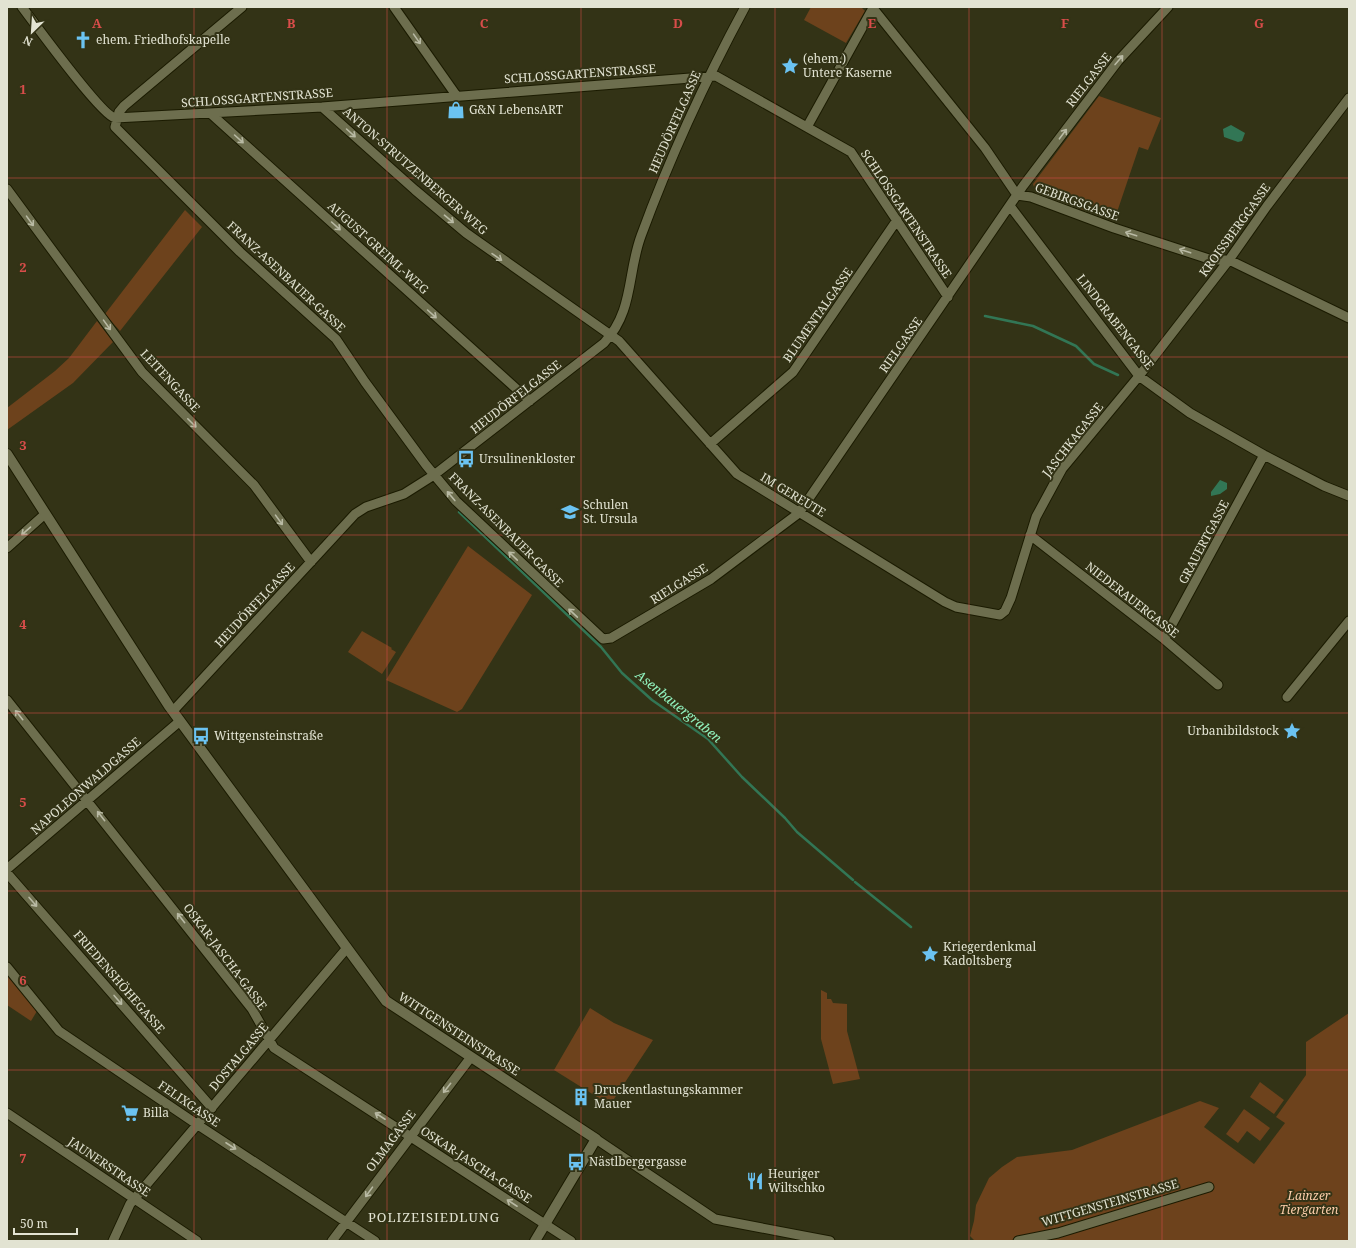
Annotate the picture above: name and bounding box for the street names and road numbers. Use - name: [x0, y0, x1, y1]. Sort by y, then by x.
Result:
- street label: RIELGASSE: [1062, 49, 1115, 110]
- street label: SCHLOSSGARTENSTRASSE: [504, 60, 656, 87]
- street label: HEUDÖRFELGASSE: [644, 68, 705, 176]
- street label: SCHLOSSGARTENSTRASSE: [181, 84, 333, 111]
- street label: ANTON-STRUTZENBERGER-WEG: [339, 103, 492, 239]
- street label: SCHLOSSGARTENSTRASSE: [857, 146, 956, 281]
- street label: GEBIRGSGASSE: [1033, 178, 1122, 225]
- street label: KROISSBERGGASSE: [1195, 180, 1274, 280]
- street label: AUGUST-GREIML-WEG: [324, 198, 433, 298]
- street label: FRANZ-ASENBAUER-GASSE: [223, 217, 349, 336]
- street label: BLUMENTALGASSE: [779, 264, 857, 365]
- street label: LINDGRABENGASSE: [1073, 270, 1158, 373]
- street label: RIELGASSE: [875, 313, 926, 376]
- street label: LEITENGASSE: [137, 345, 204, 416]
- street label: HEUDÖRFELGASSE: [467, 356, 565, 437]
- street label: JASCHKAGASSE: [1037, 399, 1107, 481]
- street label: FRANZ-ASENBAUER-GASSE: [445, 468, 568, 591]
- street label: IM GEREUTE: [757, 468, 829, 521]
- street label: GRAUERTGASSE: [1174, 497, 1233, 587]
- street label: HEUDÖRFELGASSE: [211, 558, 299, 651]
- street label: NIEDERAUERGASSE: [1082, 558, 1183, 642]
- street label: RIELGASSE: [647, 559, 711, 608]
- street label: NAPOLEONWALDGASSE: [27, 733, 144, 838]
- street label: OSKAR-JASCHA-GASSE: [180, 900, 271, 1014]
- street label: FRIEDENSHÖHEGASSE: [70, 926, 169, 1037]
- street label: WITTGENSTEINSTRASSE: [395, 988, 523, 1079]
- street label: DOSTALGASSE: [205, 1019, 272, 1094]
- street label: FELIXGASSE: [155, 1076, 224, 1131]
- street label: OLMAGASSE: [362, 1106, 419, 1175]
- street label: OSKAR-JASCHA-GASSE: [417, 1122, 535, 1207]
- street label: JAUNERSTRASSE: [64, 1132, 154, 1201]
- street label: WITTGENSTEINSTRASSE: [1039, 1175, 1180, 1230]

